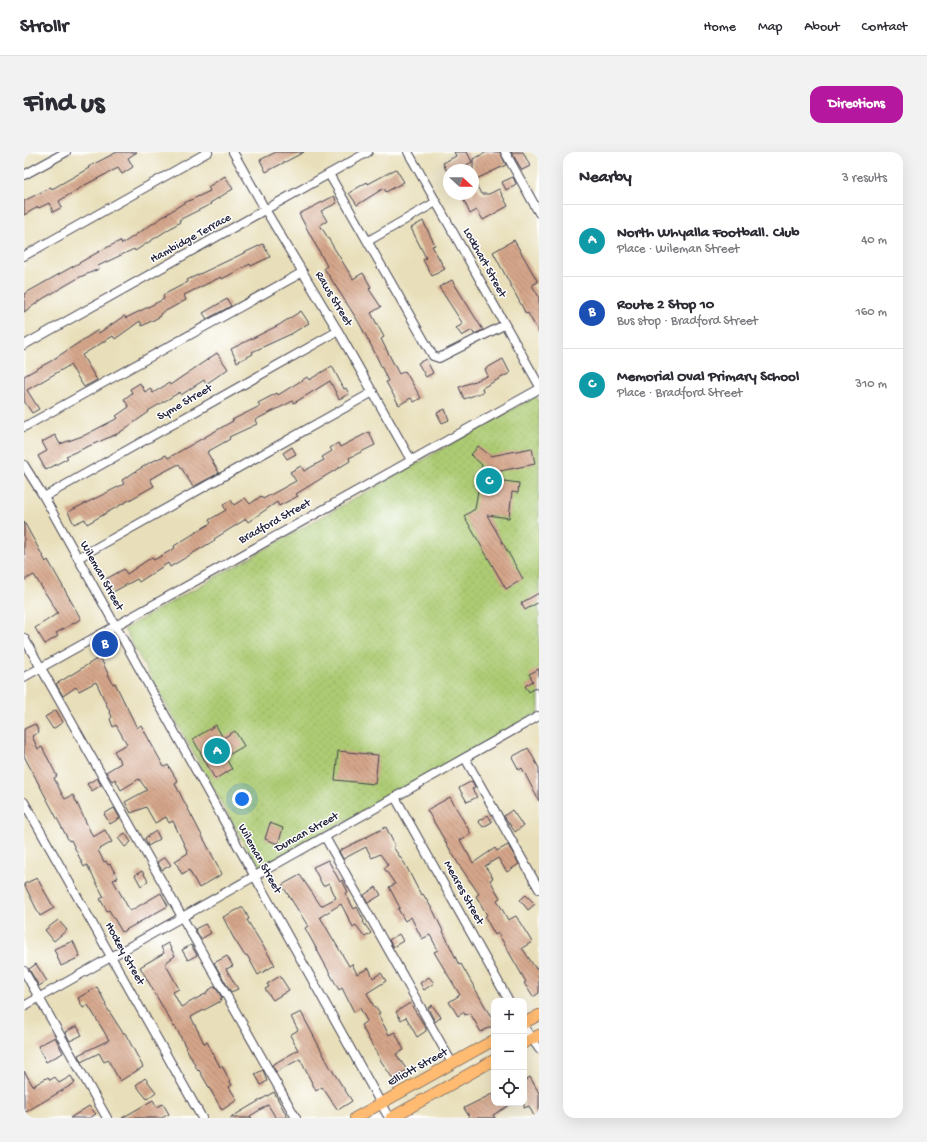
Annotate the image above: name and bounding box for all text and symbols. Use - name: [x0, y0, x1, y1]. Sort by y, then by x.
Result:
- text: Strollr: [20, 16, 68, 39]
- text: Home: [704, 19, 736, 36]
- text: Map: [758, 19, 782, 36]
- text: About: [804, 19, 840, 36]
- text: Contact: [862, 19, 907, 36]
- button: Directions: [810, 86, 903, 123]
- text: Find us: [24, 88, 104, 121]
- north arrow: [443, 164, 479, 200]
- text: Nearby: [579, 168, 632, 188]
- text: 3 results: [842, 171, 887, 186]
- street label: Hambidge Terrace: [148, 211, 234, 267]
- text: North Whyalla Football. Club: [617, 224, 800, 242]
- street label: Lockhart Street: [459, 226, 509, 301]
- text: A: [588, 233, 596, 248]
- text: 40 m: [861, 233, 887, 248]
- text: Place · Wileman Street: [617, 242, 739, 257]
- street label: Raws Street: [311, 269, 355, 330]
- text: Route 2 Stop 10: [617, 296, 714, 314]
- text: B: [589, 305, 595, 320]
- text: 160 m: [855, 305, 887, 320]
- text: Bus stop · Bradford Street: [617, 314, 758, 329]
- text: Memorial Oval Primary School: [617, 368, 799, 386]
- text: C: [588, 377, 596, 392]
- text: 310 m: [855, 377, 887, 392]
- street label: Syme Street: [155, 381, 216, 424]
- text: Place · Bradford Street: [617, 386, 742, 401]
- pin: C: [476, 466, 502, 496]
- street label: Bradford Street: [236, 496, 314, 548]
- street label: Wileman Street: [76, 539, 126, 614]
- pin: B: [92, 629, 118, 659]
- pin: A: [204, 736, 230, 766]
- your location: [232, 789, 252, 809]
- street label: Duncan Street: [272, 809, 342, 857]
- street label: Wileman Street: [234, 822, 284, 897]
- street label: Meares Street: [440, 859, 487, 928]
- street label: Hockey Street: [101, 920, 147, 989]
- map controls: [491, 998, 527, 1106]
- button: +: [491, 998, 527, 1034]
- button: −: [491, 1034, 527, 1070]
- street label: Elliott Street: [386, 1045, 451, 1090]
- button: locate: [491, 1070, 527, 1106]

